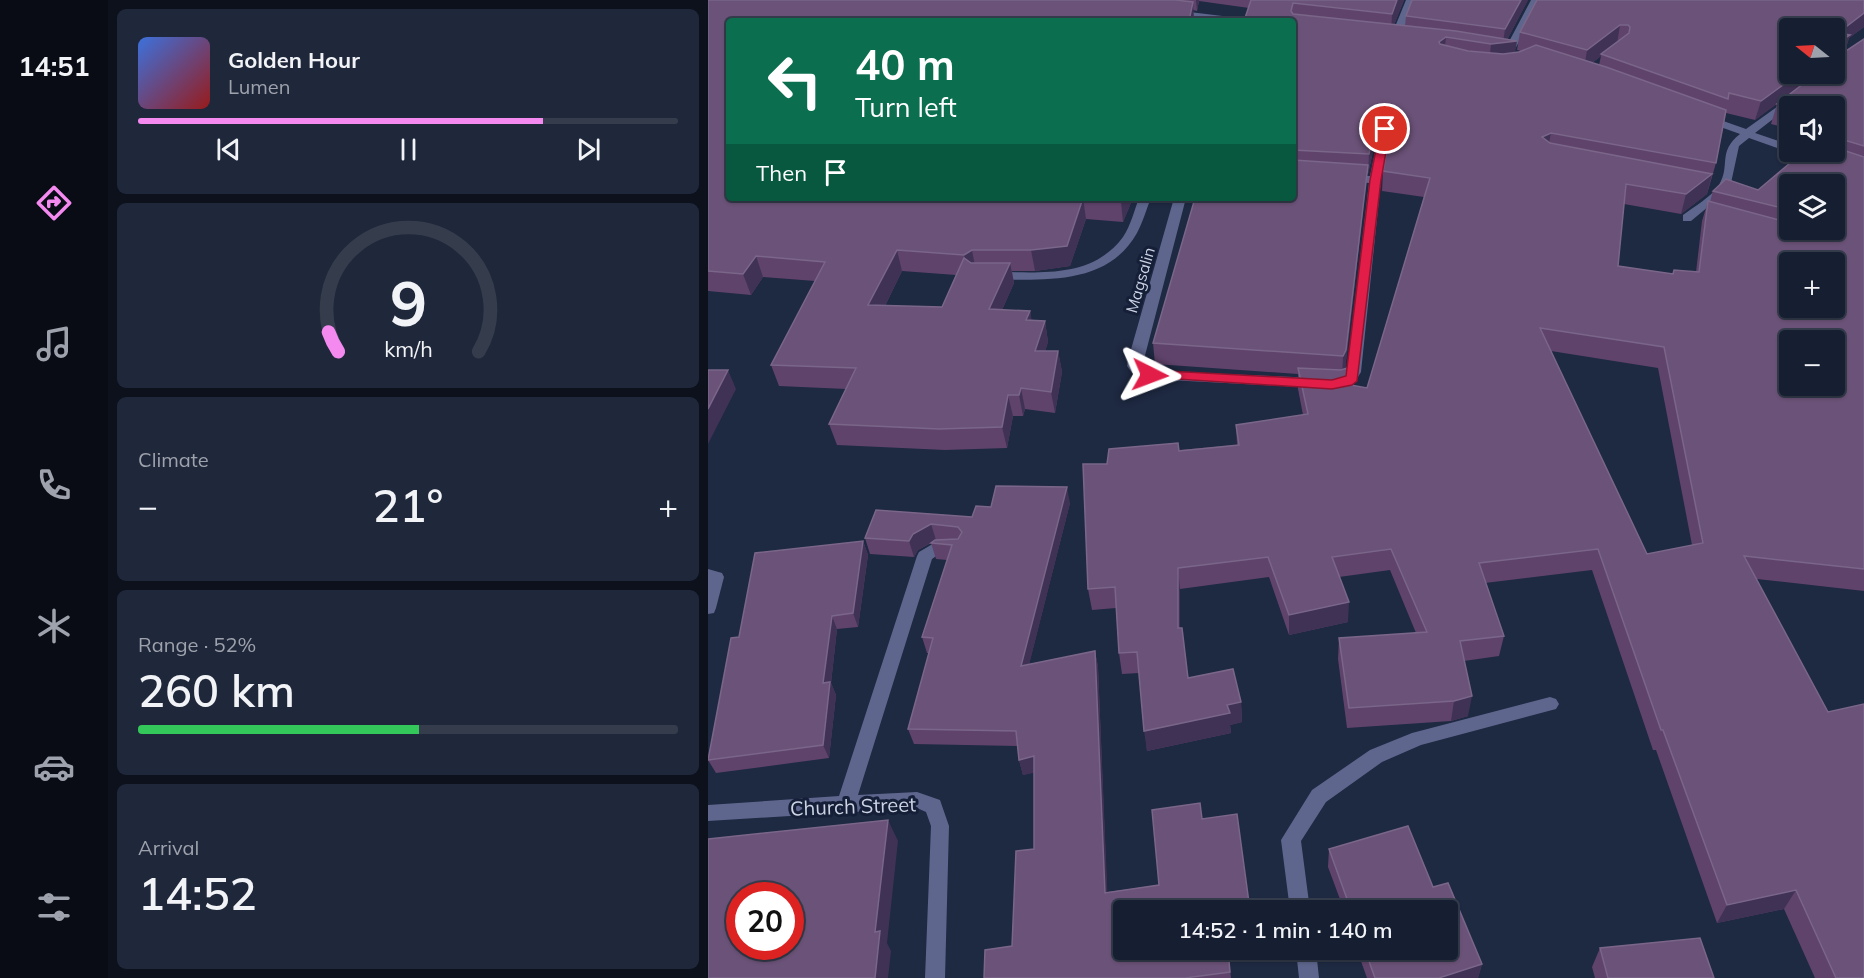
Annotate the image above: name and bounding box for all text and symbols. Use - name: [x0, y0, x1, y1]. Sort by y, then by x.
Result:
- north arrow: [1779, 18, 1845, 84]
- map controls: [1779, 18, 1845, 396]
- text: 40 m: [855, 38, 955, 91]
- icon: left: [756, 42, 834, 120]
- text: Golden Hour: [228, 46, 360, 74]
- text: 14:51: [18, 49, 90, 83]
- text: Lumen: [228, 74, 290, 99]
- text: Turn left: [855, 90, 957, 124]
- button: sound: [1779, 96, 1845, 162]
- pin: [1359, 103, 1410, 154]
- icon: arrive: [1368, 112, 1401, 145]
- icon: previous: [212, 133, 245, 166]
- icon: pause: [392, 133, 425, 166]
- icon: next: [572, 133, 605, 166]
- icon: arrive: [819, 156, 852, 189]
- text: Then: [756, 159, 807, 187]
- button: layers: [1779, 174, 1845, 240]
- icon: directions: [33, 182, 75, 224]
- street label: Magsalin: [1121, 245, 1159, 315]
- button: +: [1779, 252, 1845, 318]
- text: 9: [389, 263, 427, 342]
- icon: music: [33, 323, 75, 365]
- button: −: [1779, 330, 1845, 396]
- text: km/h: [384, 336, 432, 363]
- position arrow: [1118, 343, 1182, 407]
- text: Climate: [138, 447, 209, 472]
- icon: phone: [33, 464, 75, 506]
- text: 21°: [373, 477, 443, 533]
- text: −: [138, 485, 158, 526]
- text: +: [658, 485, 678, 526]
- icon: climate: [33, 605, 75, 647]
- text: Range · 52%: [138, 632, 256, 657]
- text: 260 km: [138, 662, 295, 718]
- icon: car: [33, 746, 75, 788]
- street label: Church Street: [789, 791, 917, 821]
- text: Arrival: [138, 835, 199, 860]
- text: 14:52: [138, 865, 257, 921]
- speed limit sign: 20: [726, 882, 804, 960]
- icon: filters: [33, 886, 75, 928]
- text: 14:52 · 1 min · 140 m: [1178, 916, 1393, 944]

